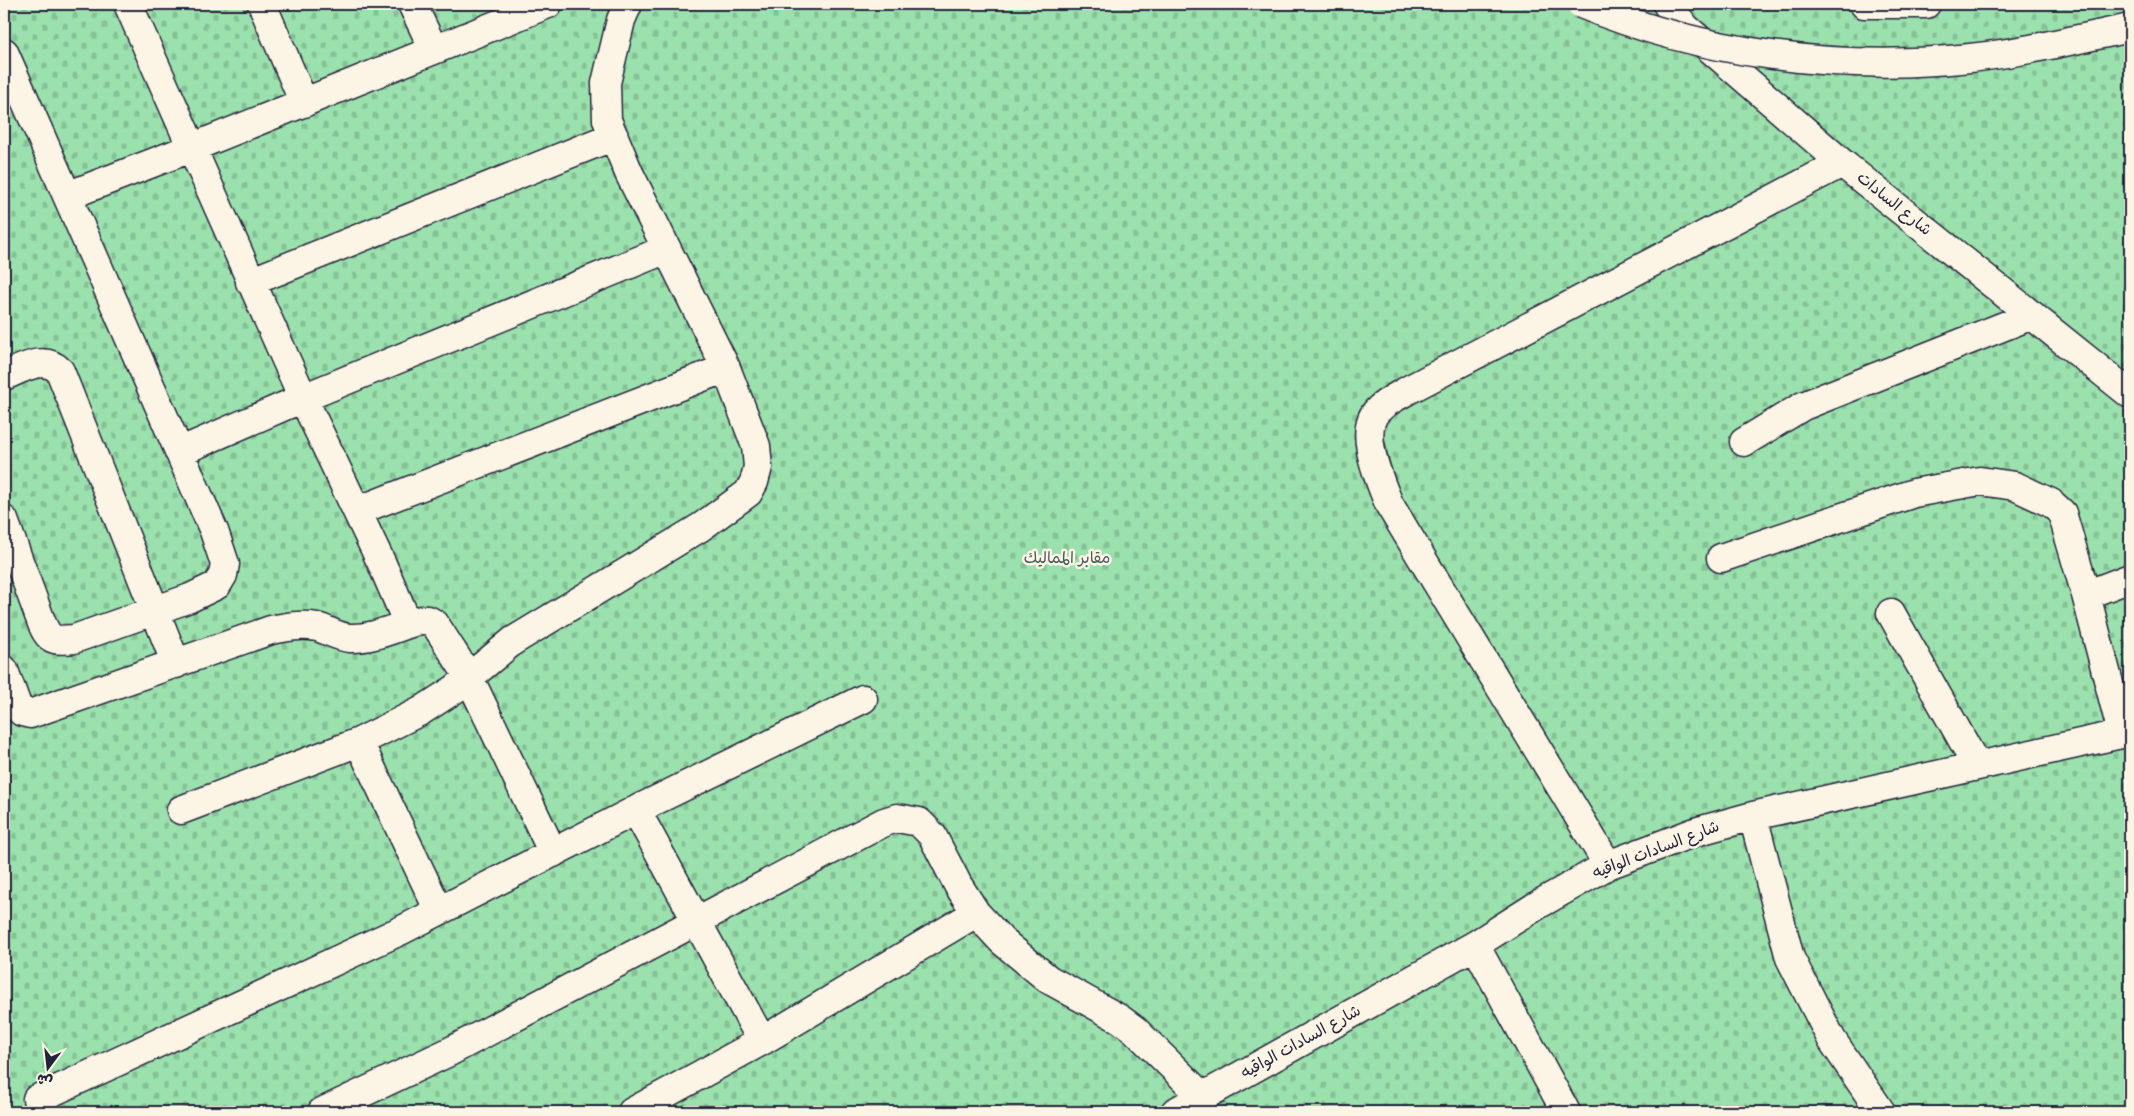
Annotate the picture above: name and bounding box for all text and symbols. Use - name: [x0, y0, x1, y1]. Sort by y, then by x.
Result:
- street label: شارع السادات: [1852, 167, 1936, 241]
- park label: مقابر المماليك: [1024, 548, 1110, 569]
- street label: شارع السادات الواقيه: [1590, 816, 1722, 884]
- street label: شارع السادات الواقيه: [1237, 1000, 1365, 1084]
- north arrow: [22, 1044, 72, 1094]
- text: ش: [35, 1069, 55, 1090]

